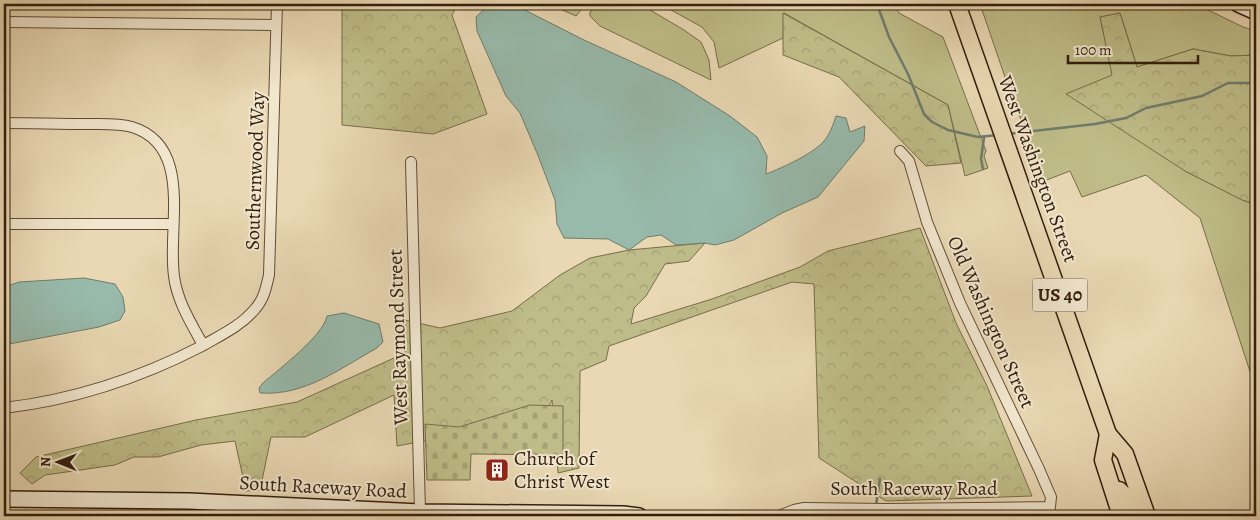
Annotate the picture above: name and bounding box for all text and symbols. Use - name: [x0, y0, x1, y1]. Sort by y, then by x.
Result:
- scale bar: [1068, 32, 1198, 64]
- text: 100 m: [1075, 40, 1112, 60]
- street label: West Washington Street: [991, 71, 1085, 267]
- street label: Southernwood Way: [239, 90, 271, 251]
- street label: Old Washington Street: [941, 232, 1041, 413]
- street label: West Raymond Street: [381, 248, 415, 426]
- road number: US 40: [1032, 278, 1088, 312]
- north arrow: [32, 438, 82, 488]
- place label: Church of Christ West: [514, 445, 610, 495]
- text: N: [36, 457, 55, 467]
- building icon: Church of Christ West: [484, 457, 510, 483]
- street label: South Raceway Road: [239, 469, 408, 505]
- street label: South Raceway Road: [830, 475, 998, 502]

